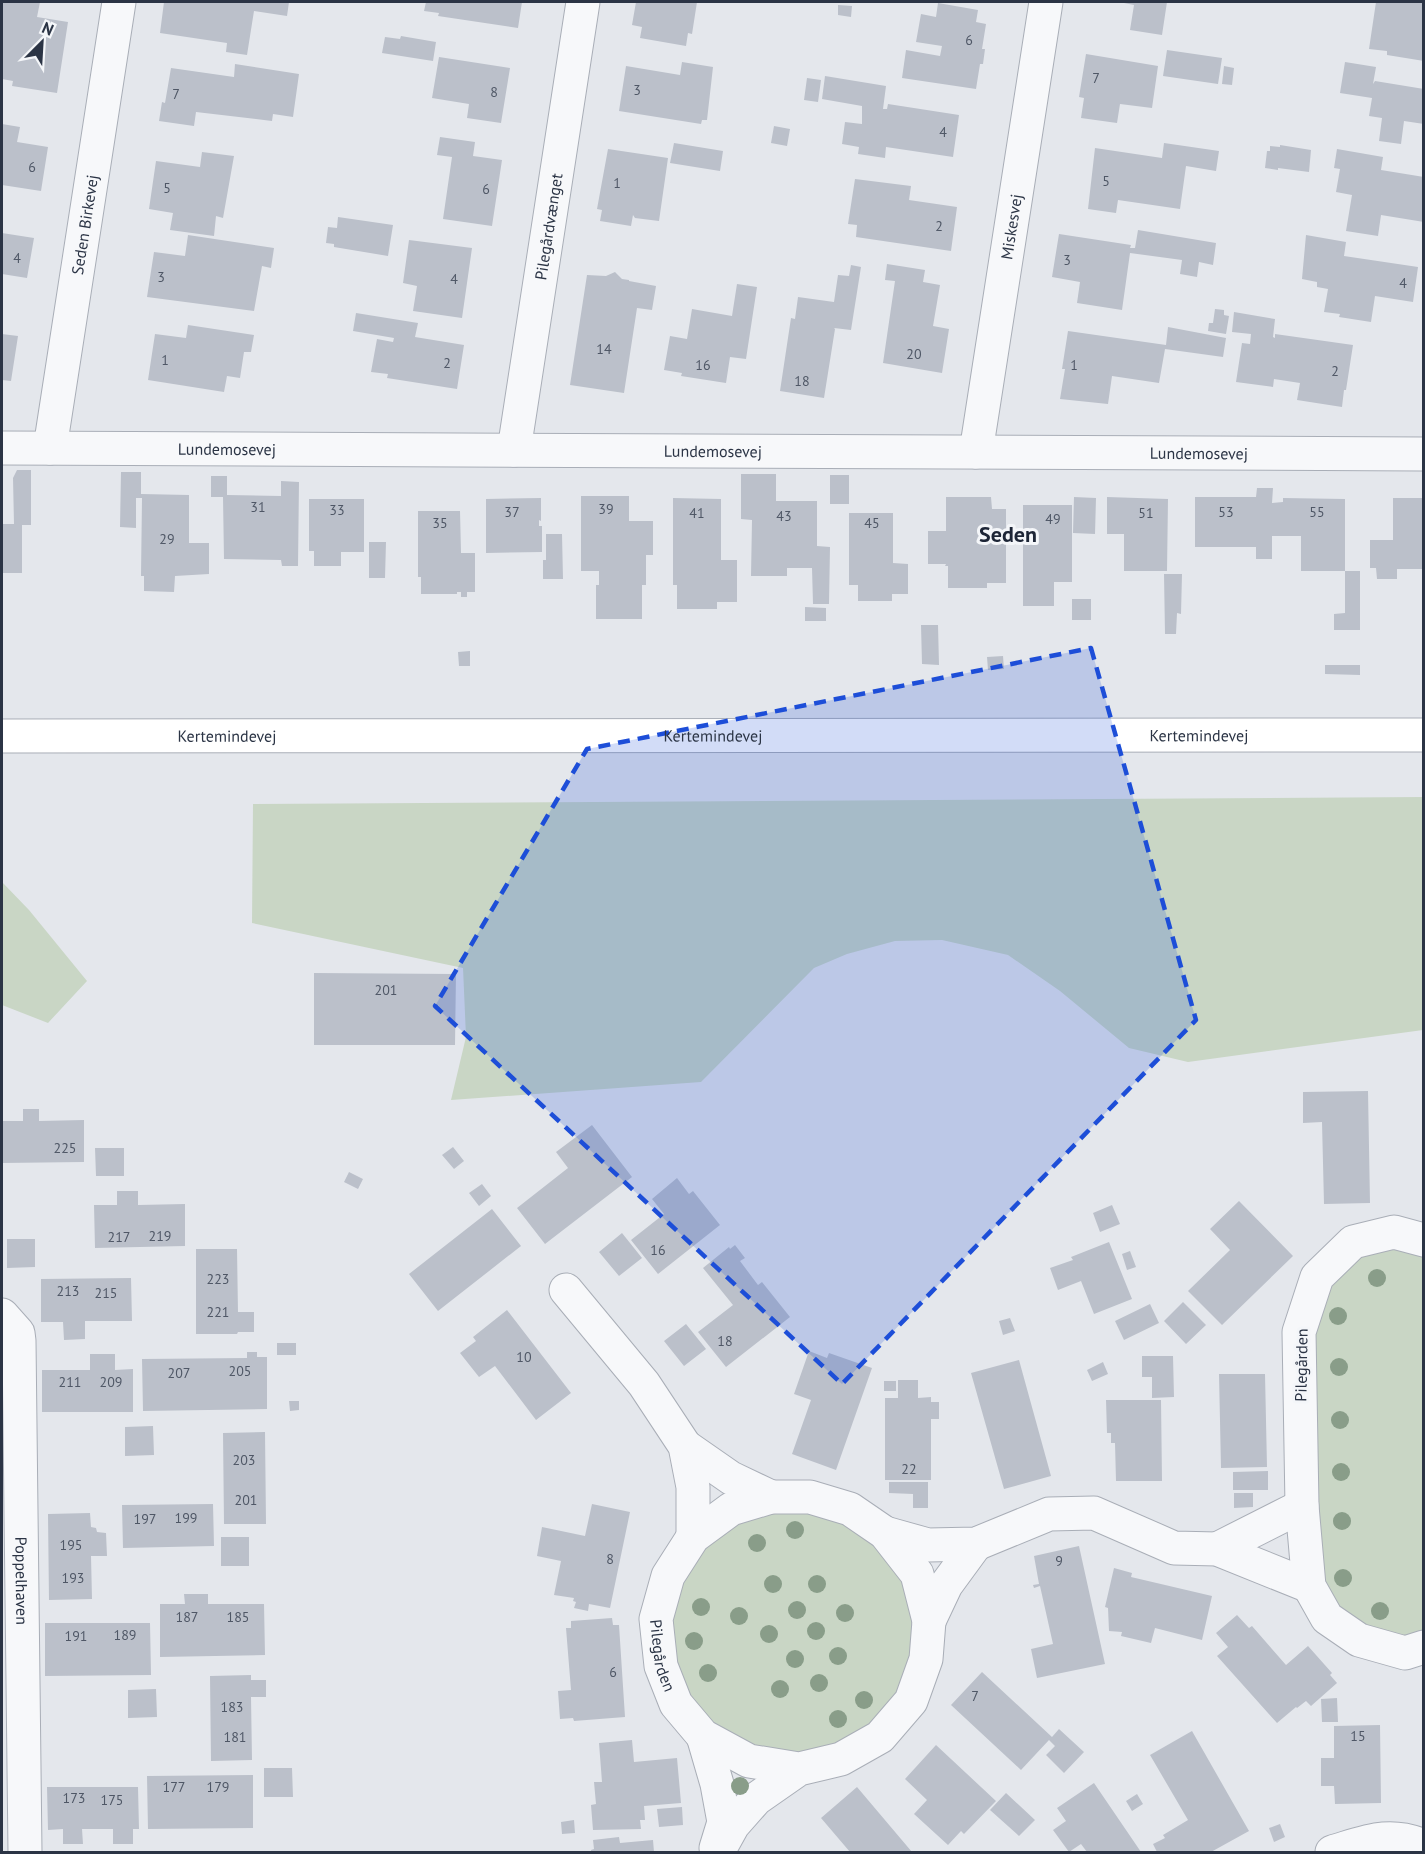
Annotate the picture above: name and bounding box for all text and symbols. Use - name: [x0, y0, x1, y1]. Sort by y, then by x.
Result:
- north arrow: [12, 12, 72, 72]
- text: N: [39, 17, 57, 40]
- house number: 6: [965, 31, 973, 49]
- house number: 7: [1092, 69, 1100, 87]
- house number: 3: [633, 81, 641, 99]
- house number: 8: [490, 83, 498, 101]
- house number: 7: [172, 85, 180, 103]
- house number: 4: [939, 123, 947, 141]
- house number: 6: [28, 158, 36, 176]
- street label: Pilegårdvænget: [530, 171, 567, 281]
- house number: 5: [1102, 172, 1110, 190]
- street label: Seden Birkevej: [67, 173, 102, 276]
- house number: 1: [613, 174, 621, 192]
- house number: 5: [163, 179, 171, 197]
- house number: 6: [482, 180, 490, 198]
- street label: Miskesvej: [996, 193, 1026, 261]
- house number: 2: [935, 217, 943, 235]
- house number: 4: [13, 249, 21, 267]
- house number: 3: [1063, 251, 1071, 269]
- house number: 3: [157, 268, 165, 286]
- house number: 4: [450, 270, 458, 288]
- house number: 4: [1399, 274, 1407, 292]
- house number: 14: [596, 340, 612, 358]
- house number: 20: [906, 345, 922, 363]
- house number: 1: [161, 351, 169, 369]
- house number: 2: [443, 354, 451, 372]
- house number: 16: [695, 356, 711, 374]
- house number: 1: [1070, 356, 1078, 374]
- house number: 2: [1331, 362, 1339, 380]
- house number: 18: [794, 372, 810, 390]
- street label: Lundemosevej: [178, 439, 276, 459]
- street label: Lundemosevej: [664, 441, 762, 461]
- street label: Lundemosevej: [1150, 443, 1248, 463]
- house number: 31: [250, 498, 266, 516]
- house number: 39: [598, 500, 614, 518]
- house number: 33: [329, 501, 345, 519]
- house number: 37: [504, 503, 520, 521]
- house number: 53: [1218, 503, 1234, 521]
- house number: 55: [1309, 503, 1325, 521]
- house number: 41: [689, 504, 705, 522]
- house number: 51: [1138, 504, 1154, 522]
- house number: 43: [776, 507, 792, 525]
- house number: 49: [1045, 510, 1061, 528]
- house number: 35: [432, 514, 448, 532]
- house number: 45: [864, 514, 880, 532]
- district label: Seden: [979, 520, 1037, 548]
- house number: 29: [159, 530, 175, 548]
- street label: Kertemindevej: [664, 725, 762, 746]
- street label: Kertemindevej: [1150, 725, 1248, 745]
- street label: Kertemindevej: [178, 726, 276, 746]
- house number: 201: [375, 981, 397, 999]
- house number: 225: [54, 1139, 76, 1157]
- house number: 219: [149, 1227, 171, 1245]
- house number: 217: [108, 1228, 130, 1246]
- house number: 16: [650, 1241, 666, 1259]
- house number: 223: [207, 1270, 229, 1288]
- house number: 213: [57, 1282, 79, 1300]
- house number: 215: [95, 1284, 117, 1302]
- house number: 221: [207, 1303, 229, 1321]
- street label: Pilegården: [1290, 1328, 1312, 1402]
- house number: 18: [717, 1332, 733, 1350]
- house number: 10: [516, 1348, 532, 1366]
- house number: 205: [229, 1362, 251, 1380]
- house number: 207: [168, 1364, 190, 1382]
- house number: 211: [59, 1373, 81, 1391]
- house number: 209: [100, 1373, 122, 1391]
- house number: 203: [233, 1451, 255, 1469]
- house number: 22: [901, 1460, 917, 1478]
- house number: 201: [235, 1491, 257, 1509]
- house number: 199: [175, 1509, 197, 1527]
- house number: 197: [134, 1510, 156, 1528]
- house number: 195: [60, 1536, 82, 1554]
- street label: Poppelhaven: [11, 1537, 32, 1625]
- house number: 8: [606, 1550, 614, 1568]
- house number: 9: [1055, 1552, 1063, 1570]
- house number: 193: [62, 1569, 84, 1587]
- house number: 187: [176, 1608, 198, 1626]
- house number: 185: [227, 1608, 249, 1626]
- street label: Pilegården: [646, 1618, 680, 1694]
- house number: 189: [114, 1626, 136, 1644]
- house number: 191: [65, 1627, 87, 1645]
- house number: 6: [609, 1663, 617, 1681]
- house number: 7: [971, 1687, 979, 1705]
- house number: 183: [221, 1698, 243, 1716]
- house number: 15: [1350, 1727, 1366, 1745]
- house number: 181: [224, 1728, 246, 1746]
- house number: 177: [163, 1778, 185, 1796]
- house number: 179: [207, 1778, 229, 1796]
- house number: 173: [63, 1789, 85, 1807]
- house number: 175: [101, 1791, 123, 1809]

